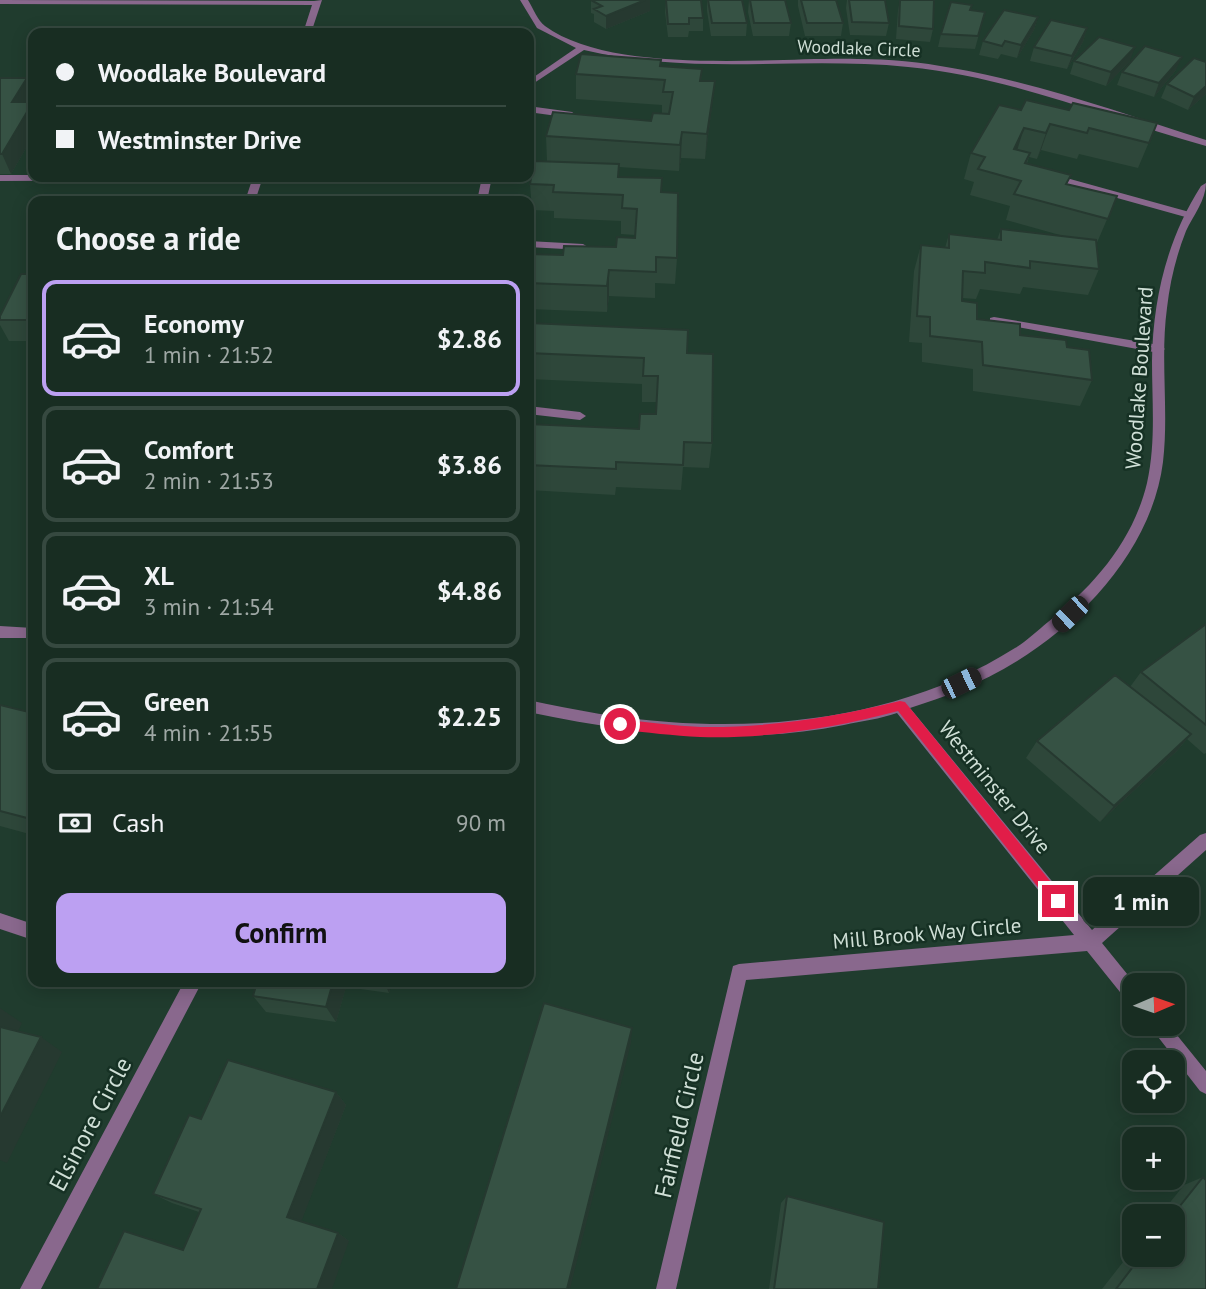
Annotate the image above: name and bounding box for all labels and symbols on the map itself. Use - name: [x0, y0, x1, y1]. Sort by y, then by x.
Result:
- street label: Woodlake Circle: [797, 34, 921, 62]
- street label: Woodlake Boulevard: [1119, 286, 1159, 470]
- car: [1048, 592, 1093, 636]
- car: [938, 664, 985, 702]
- route start: [604, 708, 636, 740]
- street label: Westminster Drive: [933, 715, 1057, 859]
- callout: 1 min: [1082, 876, 1198, 926]
- route end: [1042, 885, 1074, 917]
- street label: Mill Brook Way Circle: [832, 911, 1022, 955]
- north arrow: [1122, 973, 1185, 1036]
- street label: Fairfield Circle: [647, 1049, 711, 1201]
- street label: Elsinore Circle: [42, 1052, 138, 1196]

